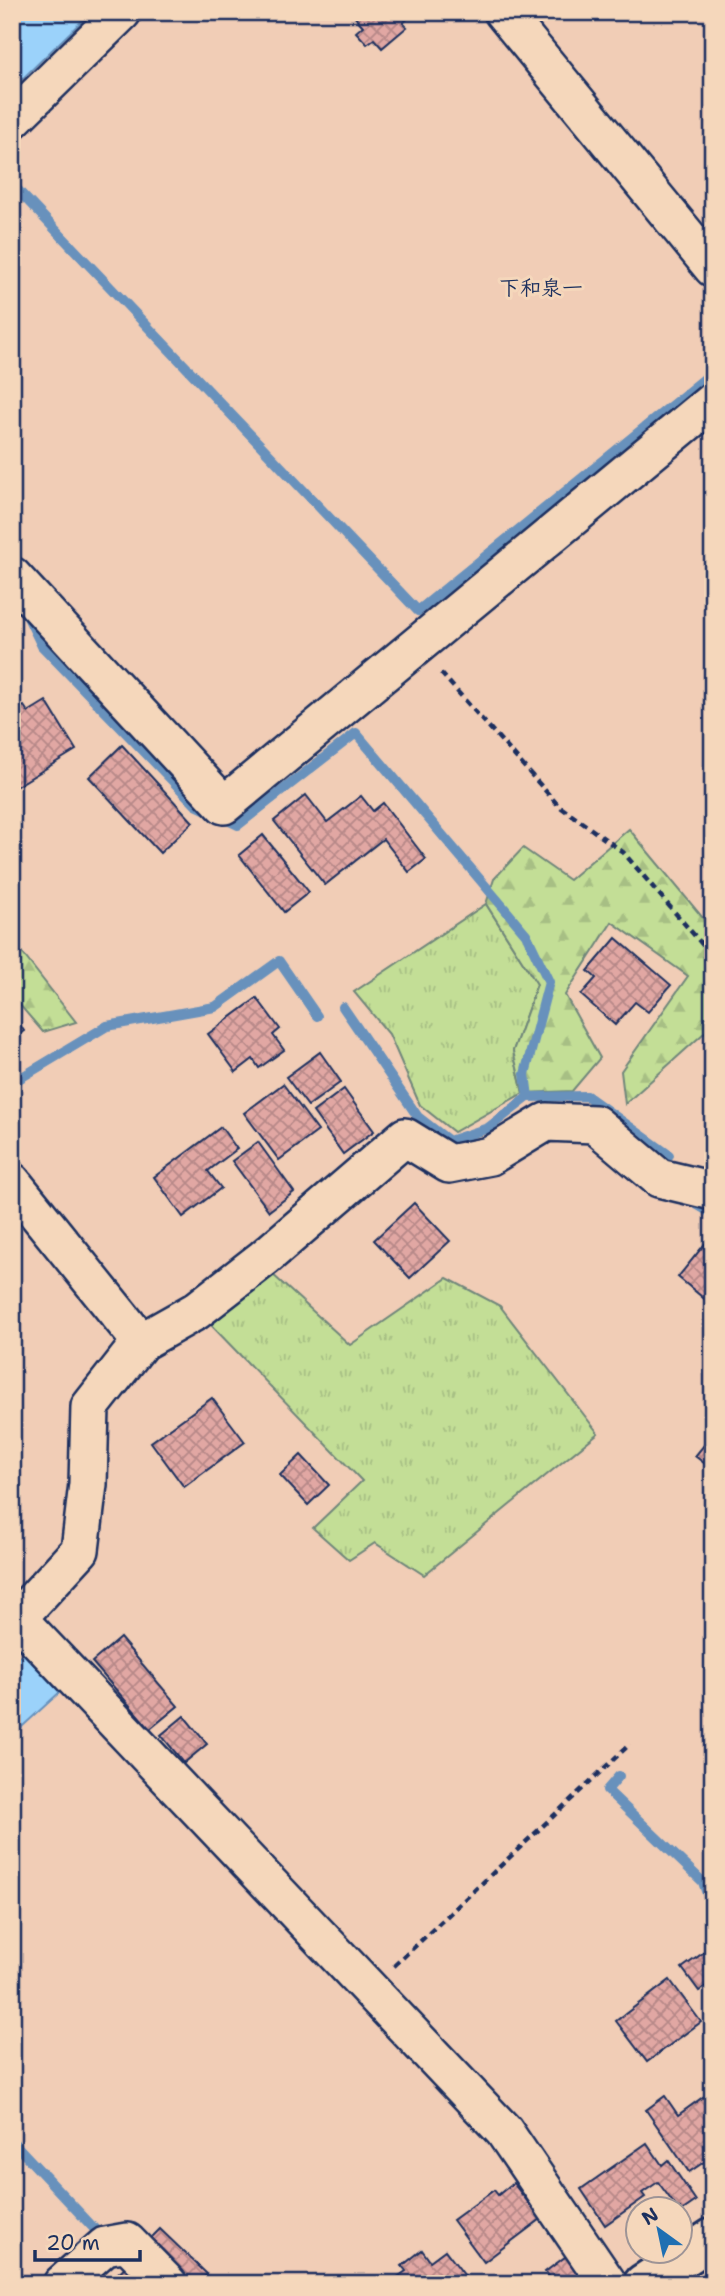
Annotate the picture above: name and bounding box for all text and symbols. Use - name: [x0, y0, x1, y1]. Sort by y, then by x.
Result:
- district label: 下和泉一: [499, 274, 583, 302]
- north arrow: [624, 2194, 694, 2264]
- text: N: [637, 2202, 663, 2231]
- scale bar: [35, 2219, 140, 2263]
- text: 20 m: [46, 2229, 100, 2257]

